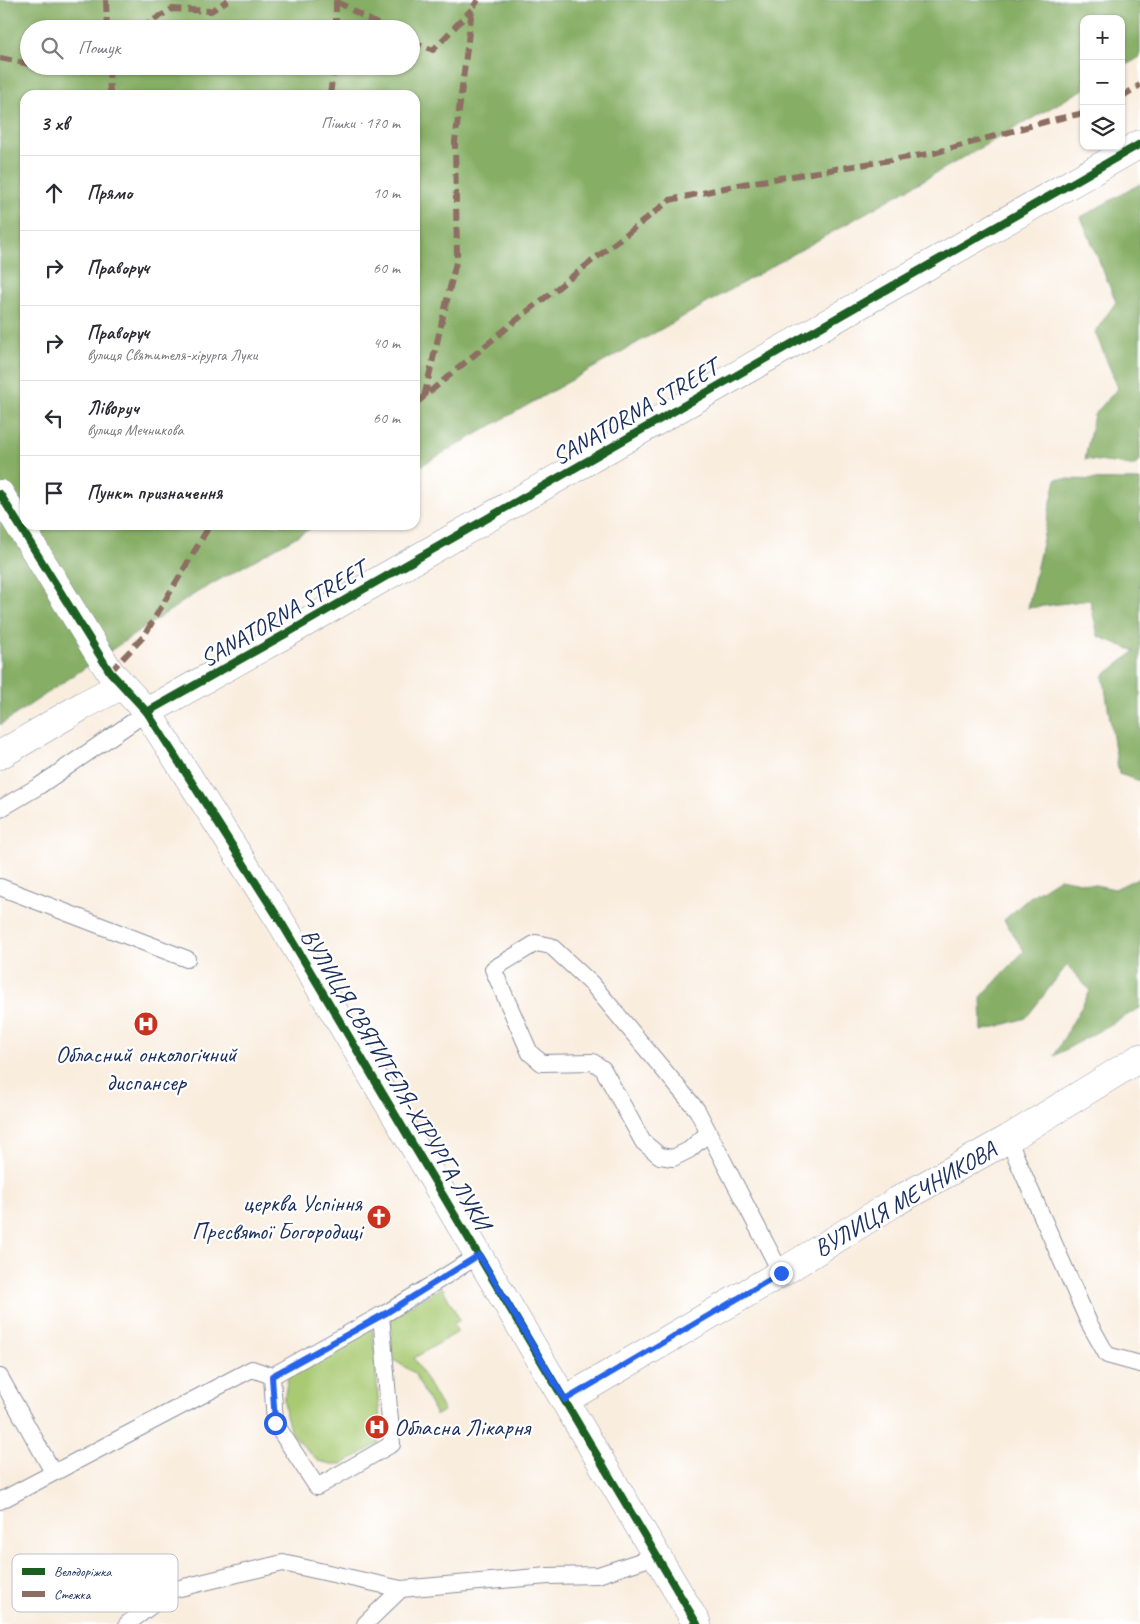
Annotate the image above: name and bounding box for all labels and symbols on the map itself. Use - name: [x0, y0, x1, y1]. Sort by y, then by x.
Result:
- street label: SANATORNA STREET: [547, 349, 728, 472]
- street label: SANATORNA STREET: [195, 551, 376, 674]
- street label: ВУЛИЦЯ СВЯТИТЕЛЯ-ХІРУРГА ЛУКИ: [294, 923, 500, 1238]
- hospital icon: Обласний онкологічний диспансер: [133, 1011, 159, 1037]
- place label: Обласний онкологічний диспансер: [55, 1039, 239, 1097]
- street label: ВУЛИЦЯ МЕЧНИКОВА: [808, 1134, 1002, 1263]
- place label: церква Успіння Пресвятої Богородиці: [192, 1188, 364, 1246]
- church icon: церква Успіння Пресвятої Богородиці: [366, 1204, 392, 1230]
- route end: [770, 1262, 793, 1285]
- route start: [264, 1412, 287, 1435]
- place label: Обласна Лікарня: [394, 1412, 532, 1442]
- hospital icon: Обласна Лікарня: [364, 1414, 390, 1440]
- legend: [12, 1554, 178, 1612]
- text: Велодоріжка: [54, 1563, 112, 1580]
- text: Стежка: [54, 1586, 92, 1603]

